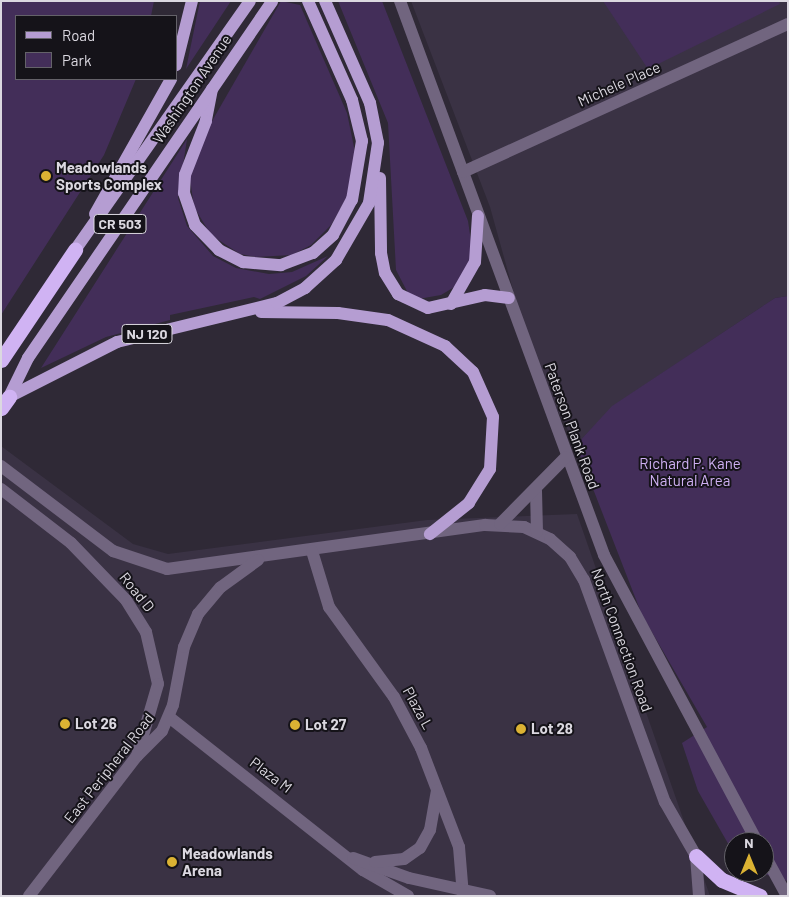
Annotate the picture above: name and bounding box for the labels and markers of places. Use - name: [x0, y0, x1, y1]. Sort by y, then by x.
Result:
- place label: Meadowlands Sports Complex: [56, 158, 162, 193]
- marker: Meadowlands Sports Complex: [40, 170, 52, 182]
- place label: Lot 26: [75, 715, 117, 733]
- place label: Lot 27: [305, 716, 346, 734]
- marker: Lot 26: [59, 718, 71, 730]
- marker: Lot 27: [289, 719, 301, 731]
- place label: Lot 28: [531, 720, 573, 738]
- marker: Lot 28: [515, 723, 527, 735]
- place label: Meadowlands Arena: [182, 844, 273, 879]
- marker: Meadowlands Arena: [166, 856, 178, 868]

